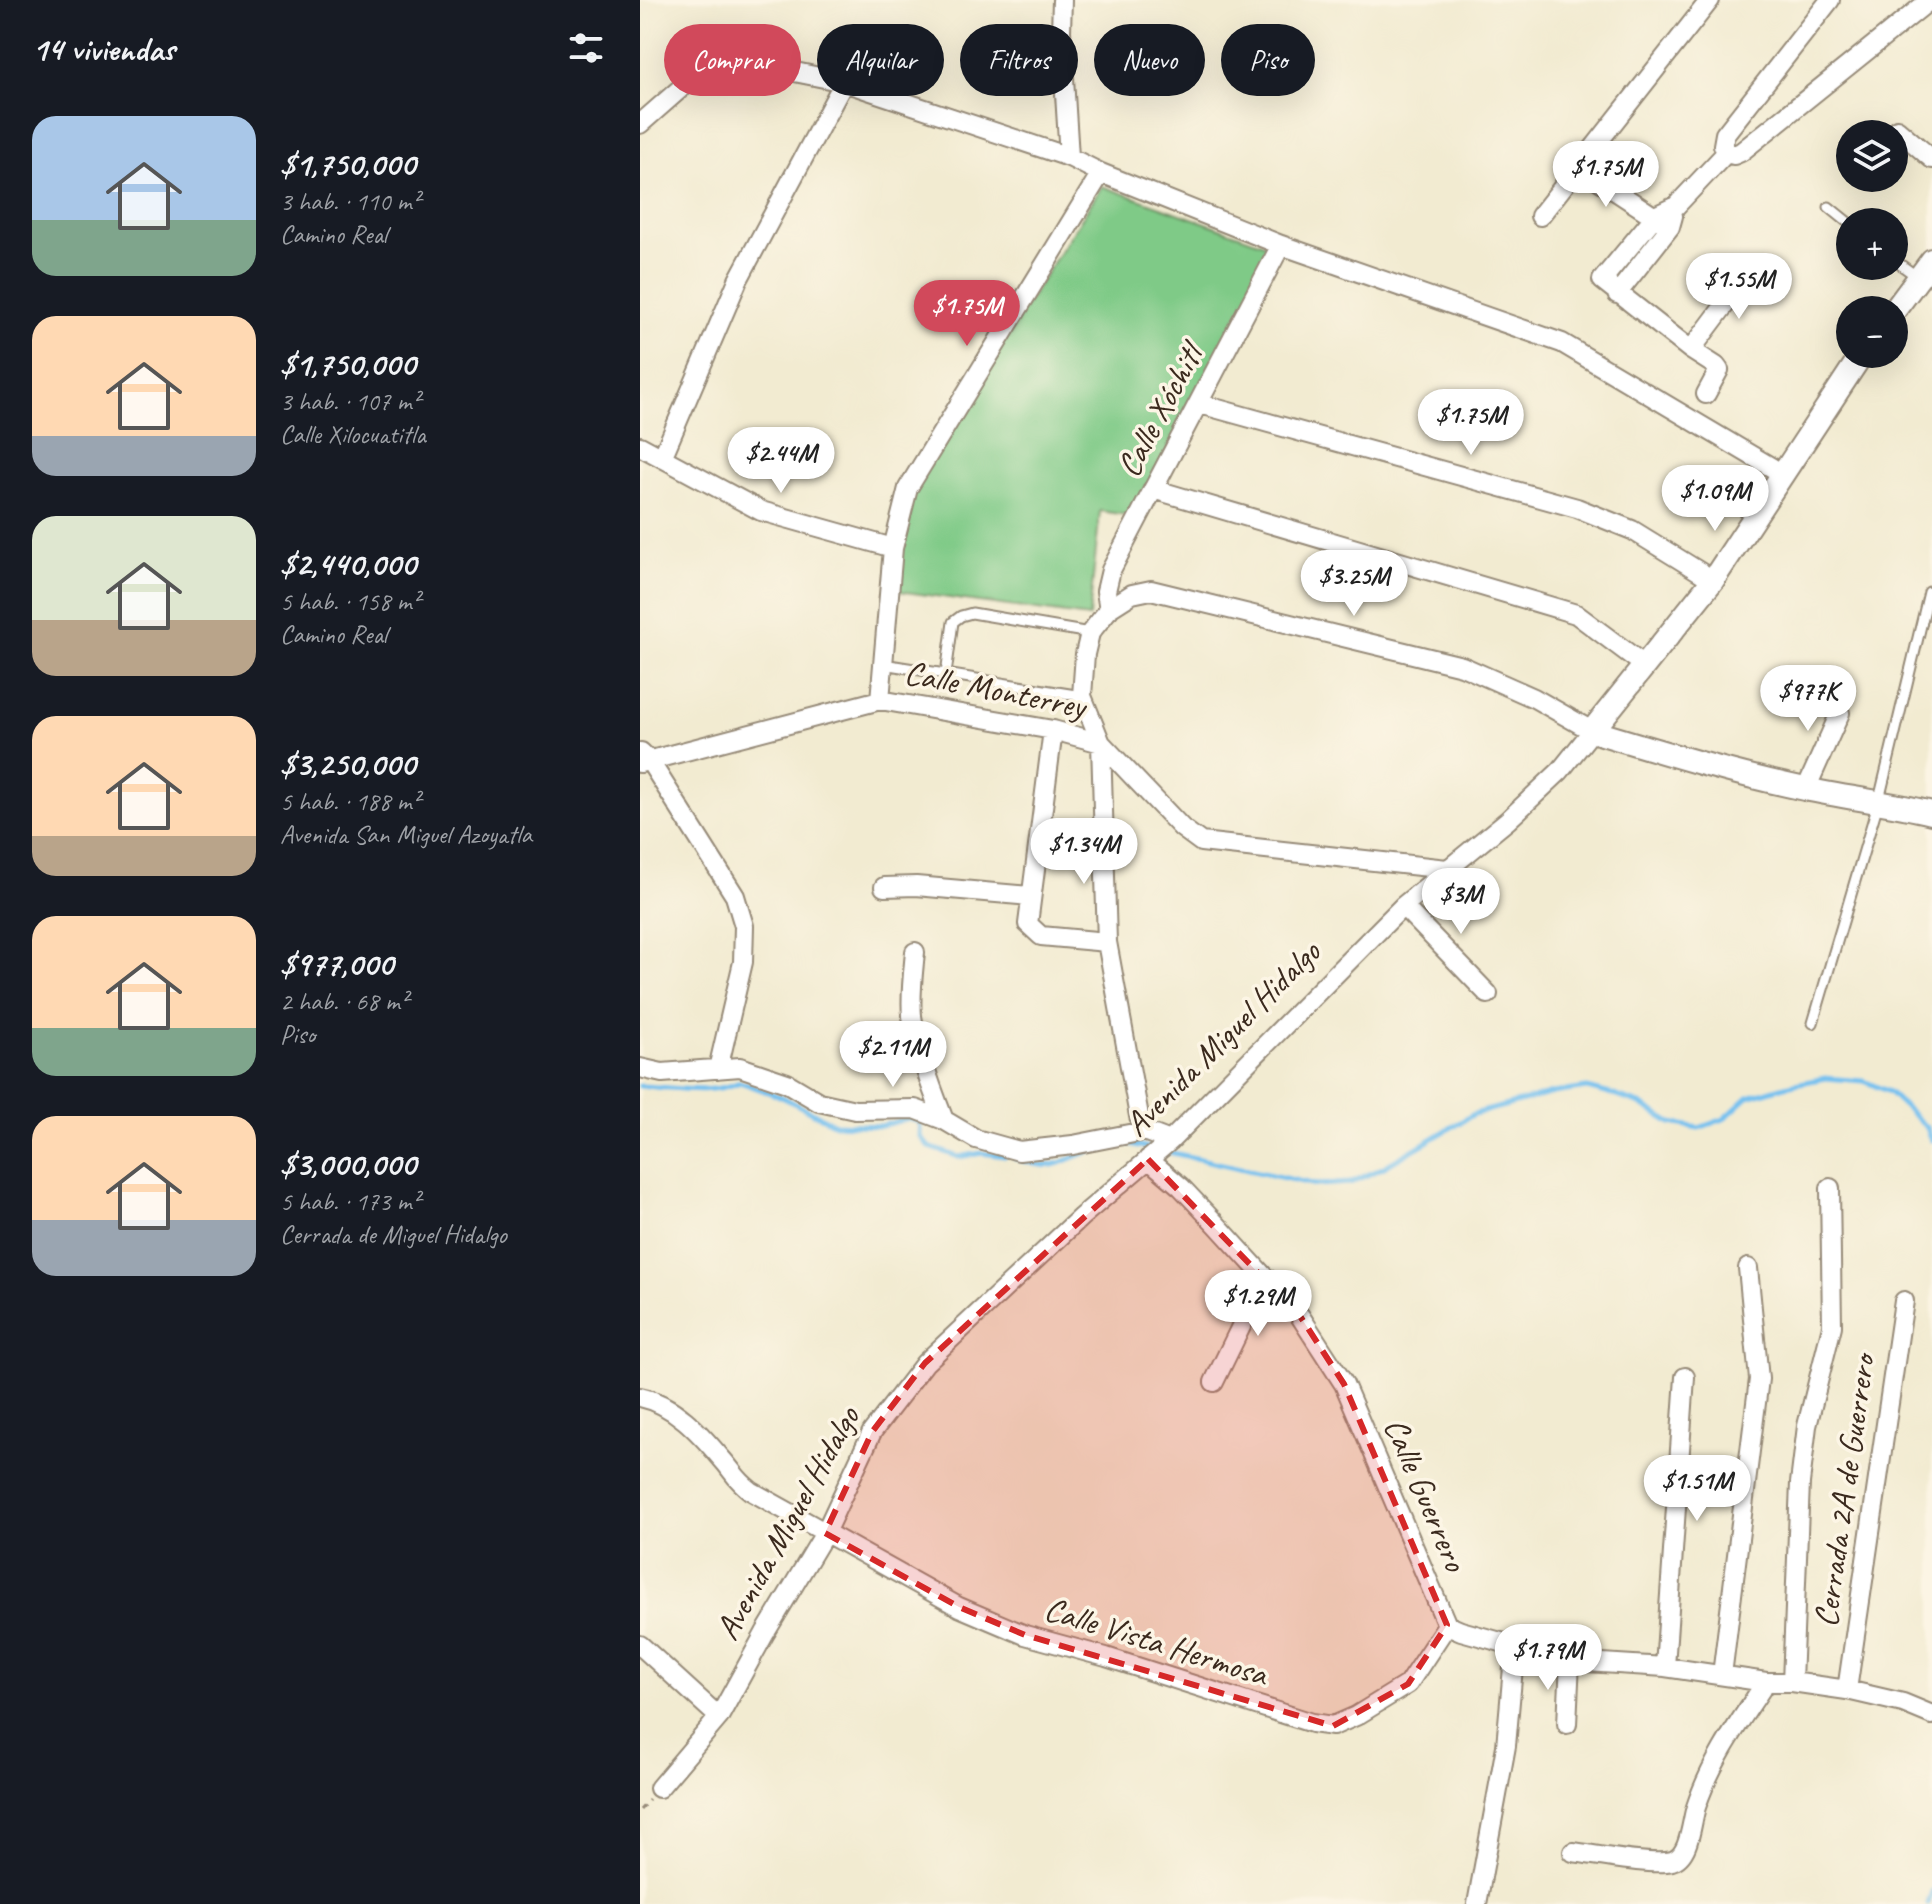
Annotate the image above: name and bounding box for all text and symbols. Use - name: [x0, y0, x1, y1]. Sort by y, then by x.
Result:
- chip: Comprar: [664, 24, 801, 96]
- chip: Alquilar: [817, 24, 944, 96]
- chip: Filtros: [960, 24, 1078, 96]
- chip: Nuevo: [1094, 24, 1205, 96]
- chip: Piso: [1221, 24, 1315, 96]
- icon: filters: [564, 26, 608, 70]
- text: 14 viviendas: [32, 27, 175, 70]
- map controls: [1836, 120, 1908, 368]
- button: layers: [1836, 120, 1908, 192]
- pin: $1.75M: [1541, 141, 1671, 209]
- text: $1,750,000: [280, 142, 415, 185]
- icon: home: [96, 148, 192, 244]
- text: $1.75M: [1571, 150, 1641, 183]
- text: 3 hab. · 110 m²: [280, 185, 420, 218]
- button: +: [1836, 208, 1908, 280]
- text: Camino Real: [280, 218, 387, 251]
- pin: $1.55M: [1674, 253, 1804, 321]
- text: $1.55M: [1704, 262, 1774, 295]
- pin: $1.75M: [902, 280, 1032, 348]
- text: $1.75M: [932, 289, 1002, 322]
- button: −: [1836, 296, 1908, 368]
- street label: Calle Xóchitl: [1107, 333, 1214, 484]
- text: $1,750,000: [280, 342, 415, 385]
- icon: home: [96, 348, 192, 444]
- text: 3 hab. · 107 m²: [280, 385, 420, 418]
- pin: $1.75M: [1406, 389, 1536, 457]
- text: $1.75M: [1436, 398, 1506, 431]
- text: Calle Xilocuatitla: [280, 418, 426, 451]
- pin: $2.44M: [716, 427, 846, 495]
- text: $2.44M: [746, 436, 816, 469]
- pin: $1.09M: [1650, 465, 1780, 533]
- text: $1.09M: [1680, 474, 1750, 507]
- text: $2,440,000: [280, 542, 416, 585]
- icon: home: [96, 548, 192, 644]
- pin: $3.25M: [1289, 550, 1419, 618]
- text: $3.25M: [1319, 559, 1389, 592]
- text: 5 hab. · 158 m²: [280, 585, 420, 618]
- text: Camino Real: [280, 618, 387, 651]
- street label: Calle Monterrey: [901, 650, 1091, 728]
- pin: $977K: [1752, 665, 1864, 733]
- text: $977K: [1778, 674, 1838, 707]
- text: $3,250,000: [280, 742, 415, 785]
- icon: home: [96, 748, 192, 844]
- text: 5 hab. · 188 m²: [280, 785, 420, 818]
- text: Avenida San Miguel Azoyatla: [280, 818, 532, 851]
- pin: $1.34M: [1019, 818, 1149, 886]
- text: $1.34M: [1049, 827, 1119, 860]
- pin: $3M: [1422, 868, 1500, 936]
- text: $3M: [1440, 877, 1482, 910]
- street label: Avenida Miguel Hidalgo: [1115, 930, 1330, 1145]
- text: $977,000: [280, 942, 393, 985]
- icon: home: [96, 948, 192, 1044]
- text: 2 hab. · 68 m²: [280, 985, 408, 1018]
- text: Piso: [280, 1018, 315, 1051]
- pin: $2.11M: [828, 1021, 958, 1089]
- text: $2.11M: [858, 1030, 928, 1063]
- text: $3,000,000: [280, 1142, 416, 1185]
- icon: home: [96, 1148, 192, 1244]
- text: 5 hab. · 173 m²: [280, 1185, 420, 1218]
- text: Cerrada de Miguel Hidalgo: [280, 1218, 507, 1251]
- pin: $1.29M: [1193, 1270, 1323, 1338]
- text: $1.29M: [1223, 1279, 1293, 1312]
- street label: Cerrada 2A de Guerrero: [1804, 1348, 1885, 1630]
- street label: Avenida Miguel Hidalgo: [705, 1397, 870, 1647]
- street label: Calle Guerrero: [1375, 1411, 1478, 1579]
- pin: $1.51M: [1632, 1455, 1762, 1523]
- text: $1.51M: [1662, 1464, 1732, 1497]
- street label: Calle Vista Hermosa: [1039, 1587, 1275, 1696]
- pin: $1.79M: [1483, 1624, 1613, 1692]
- text: $1.79M: [1513, 1633, 1583, 1666]

